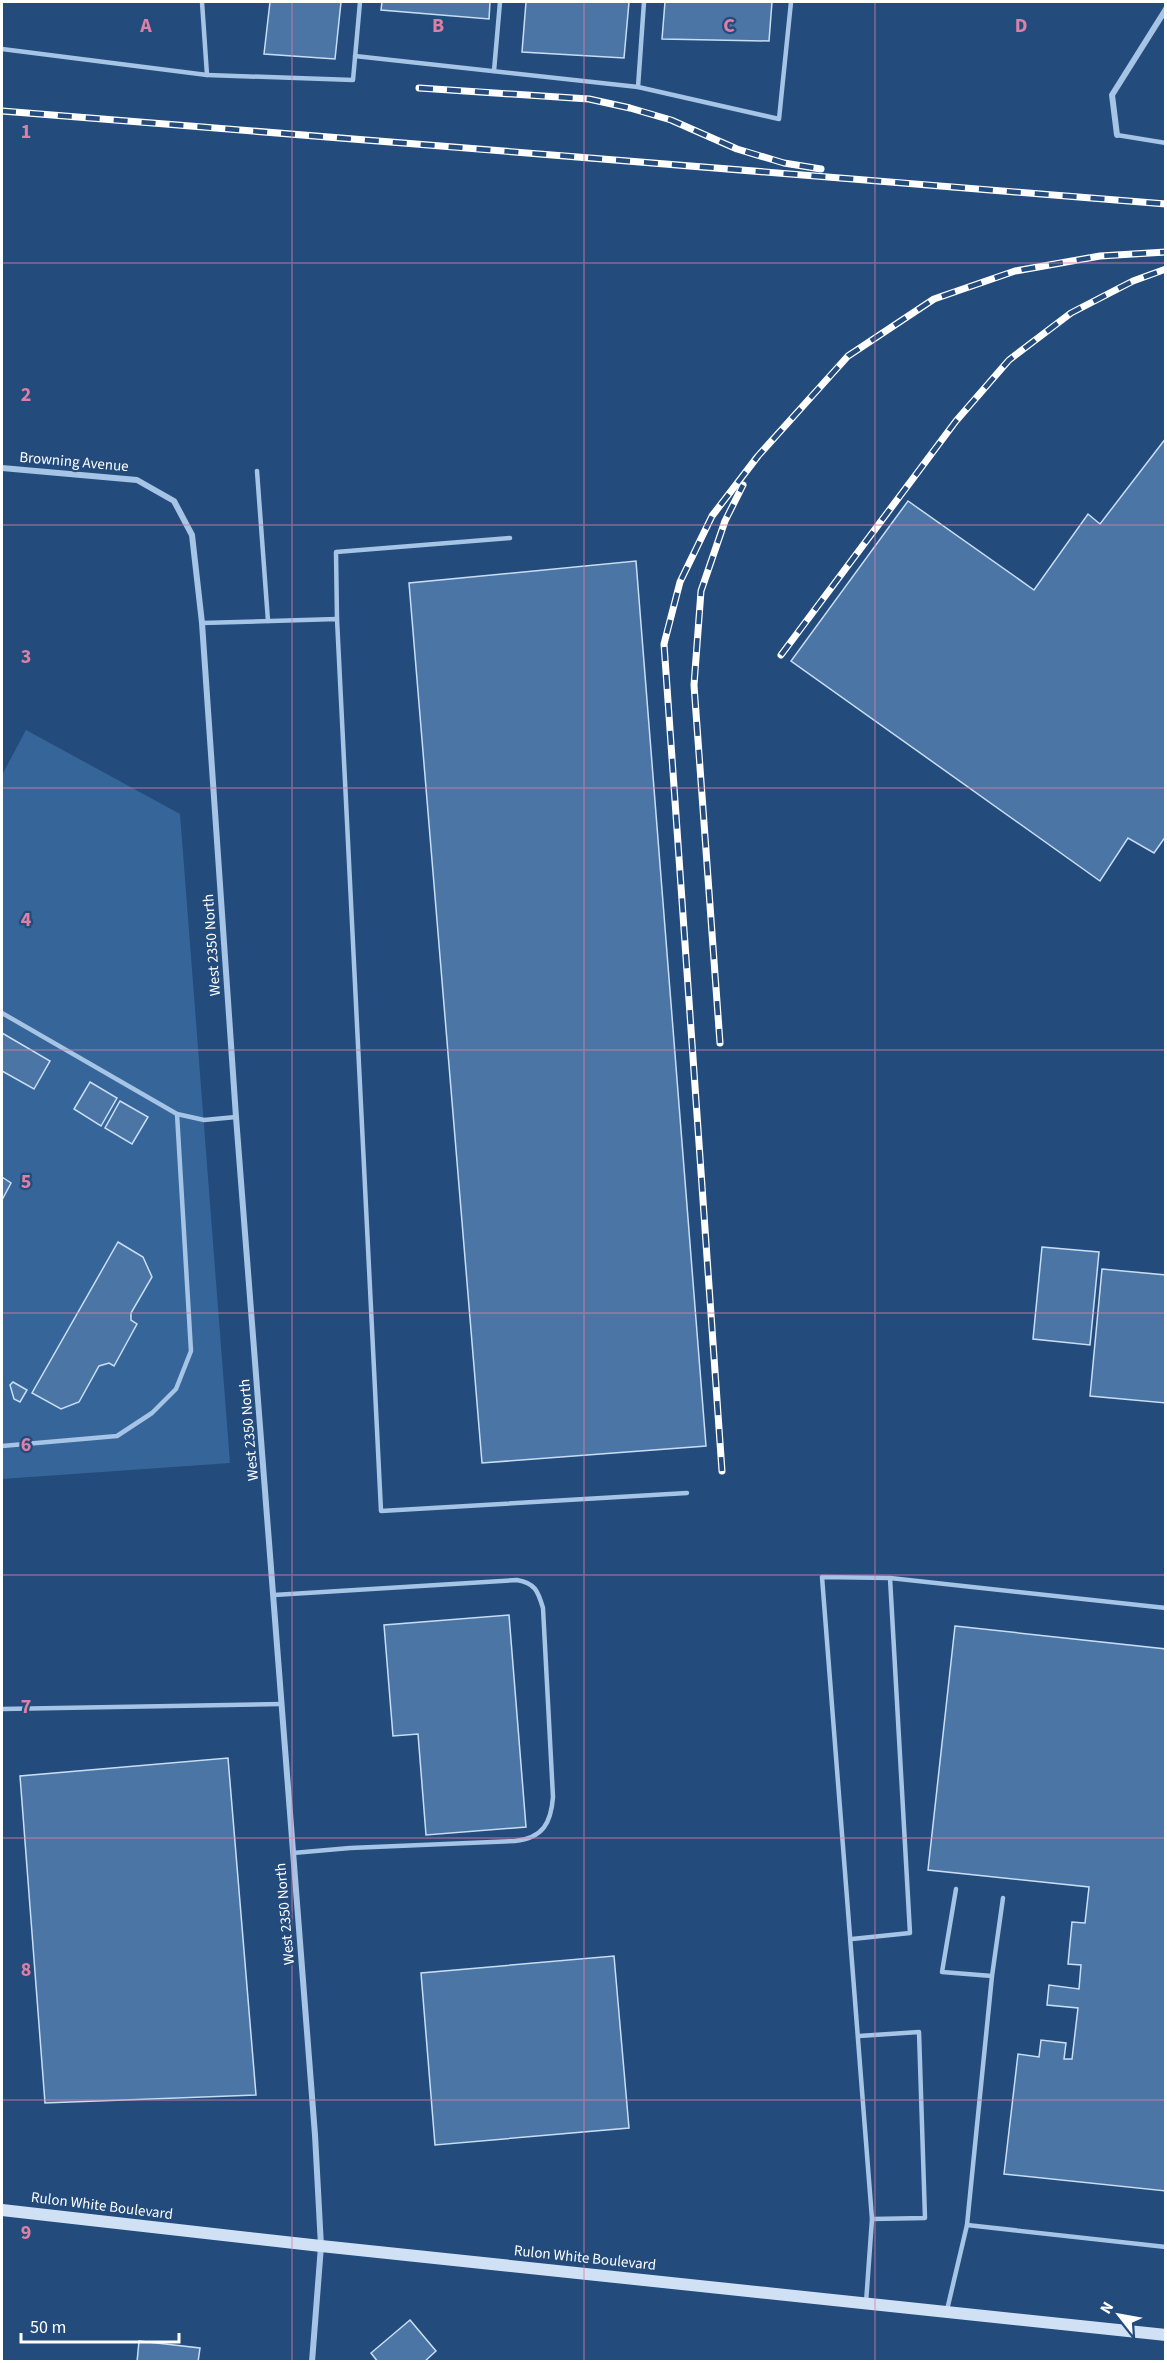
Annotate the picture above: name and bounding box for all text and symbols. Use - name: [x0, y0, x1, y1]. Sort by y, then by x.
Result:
- text: A: [139, 12, 152, 40]
- text: B: [432, 12, 444, 40]
- text: C: [723, 12, 735, 40]
- text: D: [1015, 12, 1027, 40]
- text: 1: [21, 118, 31, 146]
- text: 2: [21, 381, 31, 409]
- street label: Browning Avenue: [18, 447, 130, 477]
- text: 3: [21, 643, 31, 671]
- street label: West 2350 North: [198, 893, 226, 997]
- text: 4: [21, 906, 32, 934]
- text: 5: [21, 1168, 31, 1196]
- street label: West 2350 North: [234, 1378, 264, 1482]
- text: 6: [21, 1431, 31, 1459]
- text: 7: [21, 1693, 31, 1721]
- street label: West 2350 North: [270, 1862, 300, 1966]
- text: 8: [21, 1956, 31, 1984]
- street label: Rulon White Boulevard: [30, 2187, 174, 2225]
- text: 9: [21, 2219, 31, 2247]
- street label: Rulon White Boulevard: [513, 2240, 657, 2276]
- north arrow: [1089, 2285, 1149, 2345]
- text: N: [1095, 2298, 1119, 2318]
- scale bar: [21, 2306, 178, 2344]
- text: 50 m: [30, 2315, 66, 2340]

